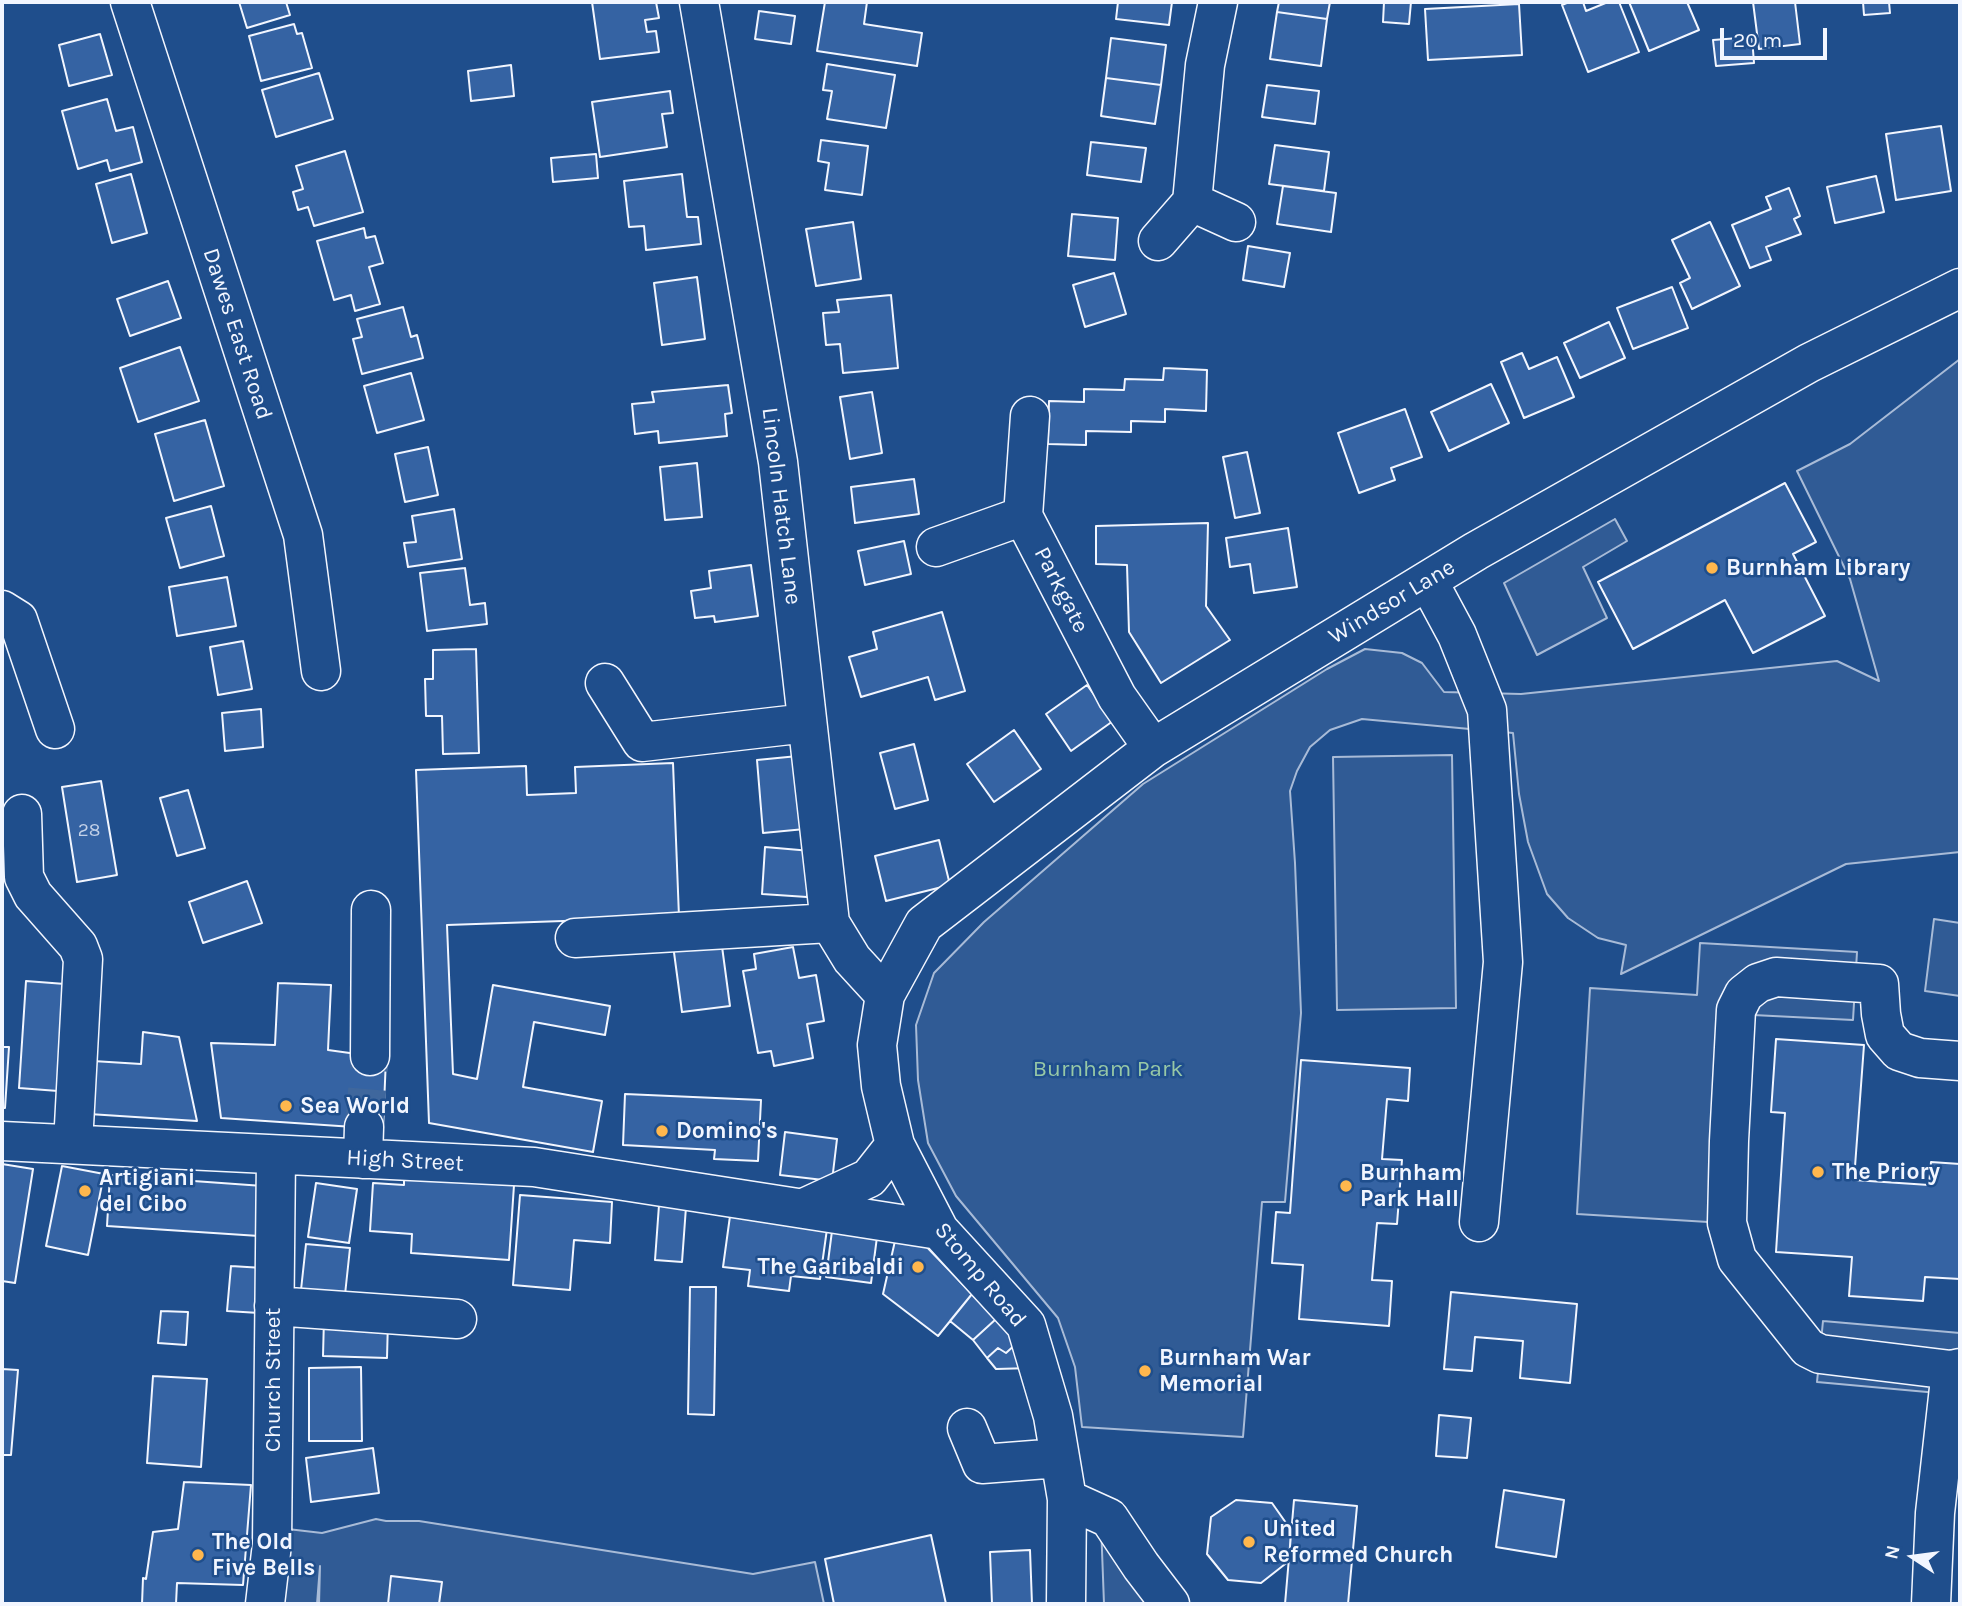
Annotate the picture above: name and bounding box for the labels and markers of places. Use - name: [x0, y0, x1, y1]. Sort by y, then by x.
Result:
- place label: Burnham Library: [1726, 554, 1910, 582]
- marker: Burnham Library: [1704, 560, 1720, 576]
- place label: Sea World: [300, 1092, 410, 1120]
- marker: Sea World: [278, 1098, 294, 1114]
- place label: Domino's: [676, 1117, 778, 1145]
- marker: Domino's: [654, 1123, 670, 1139]
- place label: The Priory: [1832, 1158, 1940, 1186]
- place label: Burnham Park Hall: [1360, 1159, 1462, 1213]
- place label: Artigiani del Cibo: [99, 1164, 195, 1218]
- marker: The Priory: [1810, 1164, 1826, 1180]
- marker: Burnham Park Hall: [1338, 1178, 1354, 1194]
- marker: Artigiani del Cibo: [77, 1183, 93, 1199]
- place label: The Garibaldi: [758, 1253, 904, 1281]
- marker: The Garibaldi: [910, 1259, 926, 1275]
- place label: Burnham War Memorial: [1159, 1344, 1310, 1398]
- marker: Burnham War Memorial: [1137, 1363, 1153, 1379]
- place label: United Reformed Church: [1263, 1515, 1453, 1569]
- place label: The Old Five Bells: [212, 1528, 315, 1582]
- marker: United Reformed Church: [1241, 1534, 1257, 1550]
- marker: The Old Five Bells: [190, 1547, 206, 1563]

